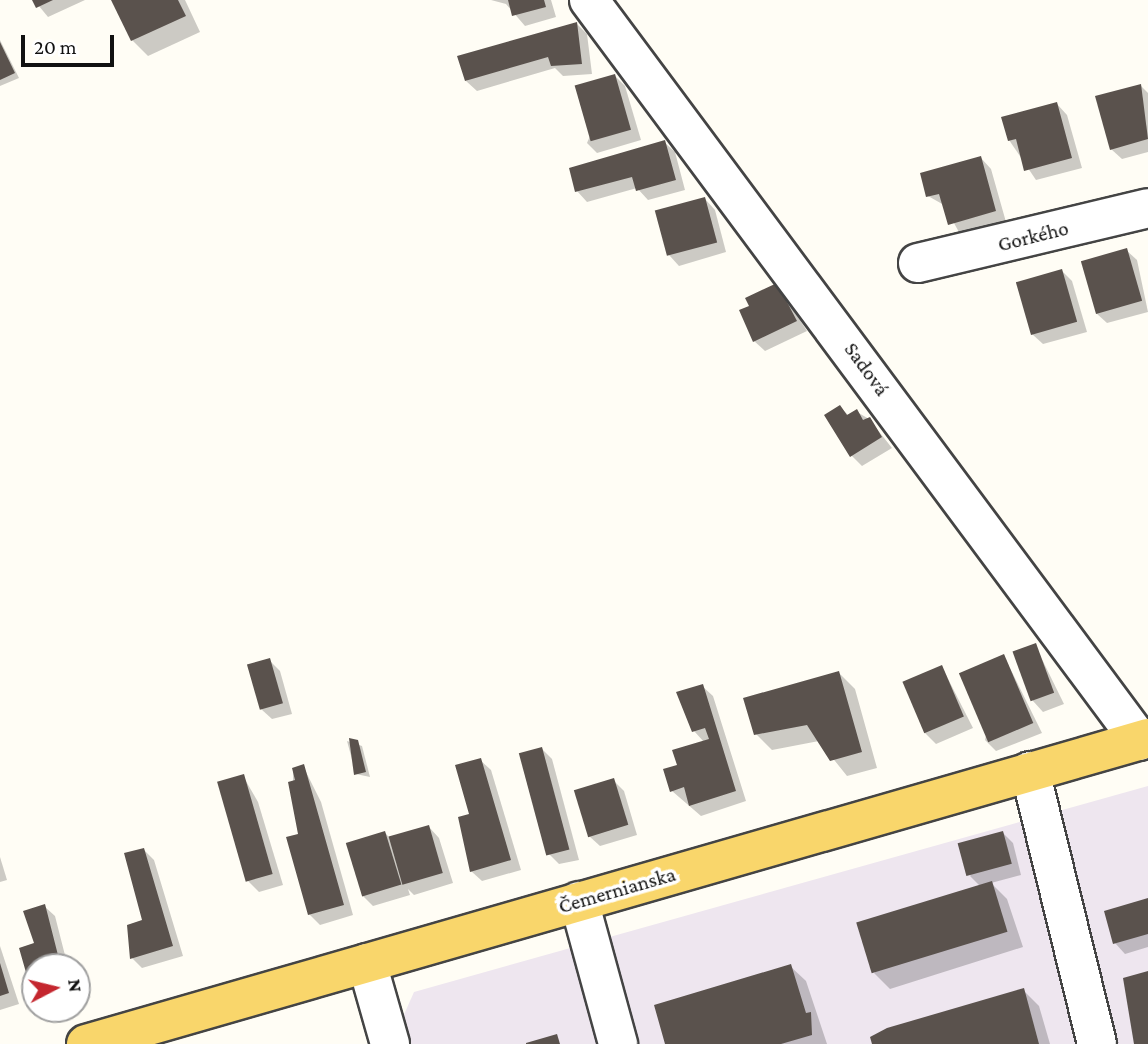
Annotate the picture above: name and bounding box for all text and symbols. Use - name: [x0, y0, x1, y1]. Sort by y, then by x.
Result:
- scale bar: [24, 21, 117, 65]
- text: 20 m: [34, 35, 77, 59]
- street label: Gorkého: [995, 215, 1071, 257]
- street label: Sadová: [839, 337, 895, 401]
- street label: Čemernianska: [555, 861, 679, 919]
- north arrow: [21, 953, 91, 1023]
- text: N: [64, 978, 87, 993]

